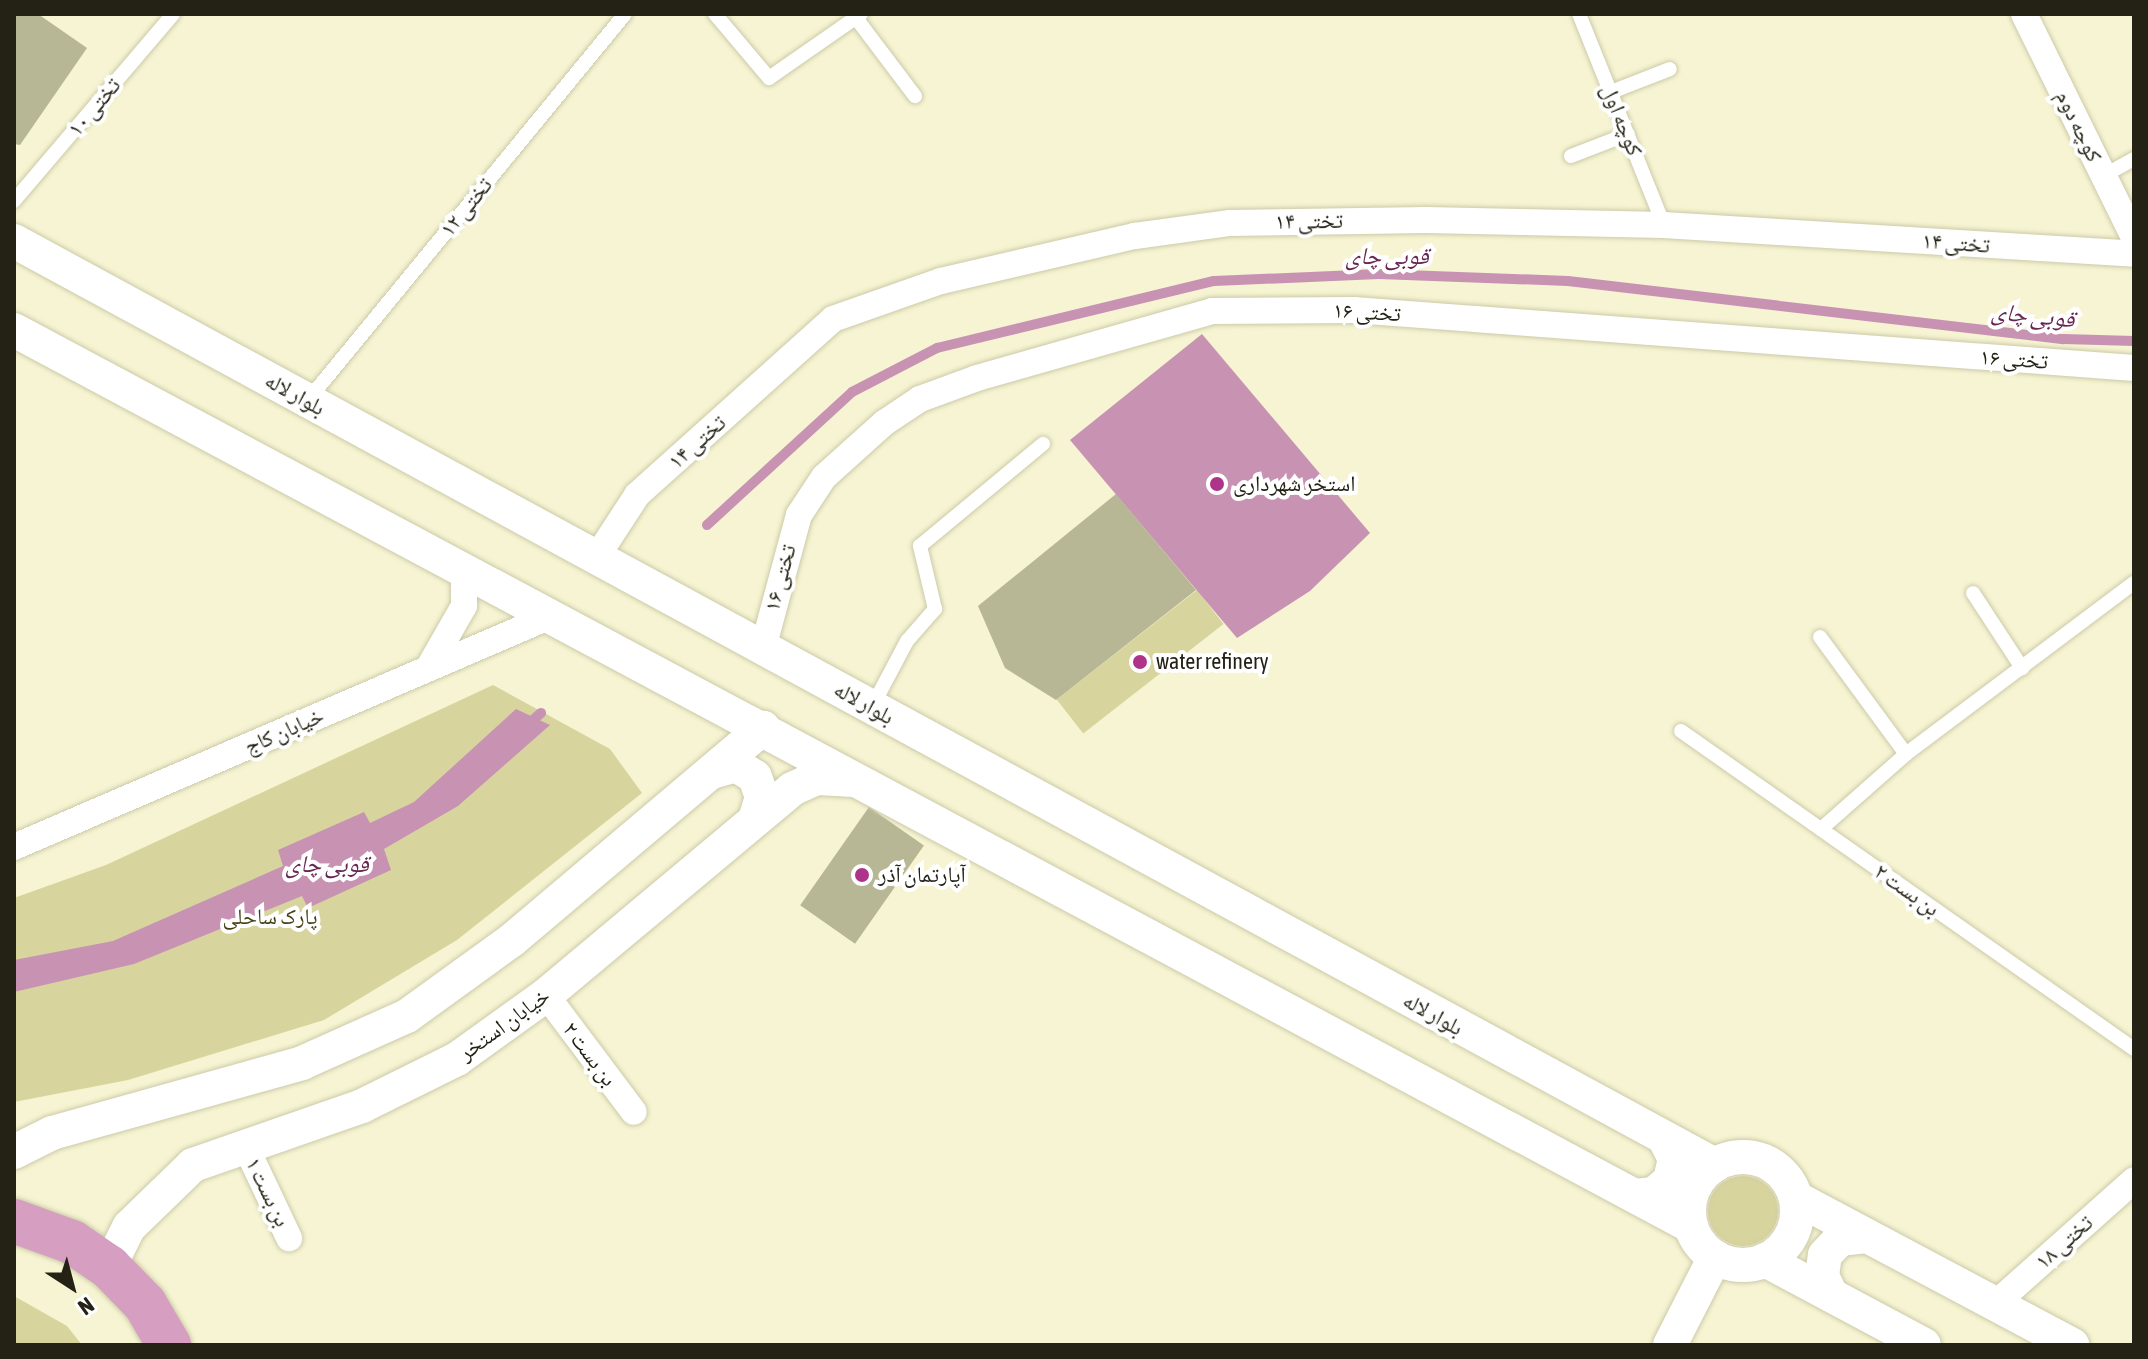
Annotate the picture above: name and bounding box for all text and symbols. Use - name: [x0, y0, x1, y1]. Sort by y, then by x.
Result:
- street label: تختی ۱۰: [62, 72, 126, 142]
- street label: کوچه اول: [1596, 80, 1648, 160]
- street label: کوچه دوم: [2050, 86, 2108, 166]
- street label: تختی ۱۲: [434, 172, 498, 242]
- street label: تختی ۱۴: [1275, 207, 1343, 235]
- street label: تختی ۱۴: [1921, 227, 1991, 259]
- water label: قوبی چای: [1345, 242, 1429, 270]
- water label: قوبی چای: [1990, 296, 2076, 334]
- street label: تختی ۱۶: [1332, 297, 1402, 327]
- street label: تختی ۱۶: [1979, 343, 2049, 375]
- street label: بلوار لاله: [260, 367, 330, 421]
- street label: تختی ۱۴: [663, 409, 731, 475]
- place label: استخر شهرداری: [1233, 471, 1355, 497]
- marker: استخر شهرداری: [1208, 475, 1226, 493]
- street label: تختی ۱۶: [758, 542, 802, 614]
- place label: water refinery: [1156, 649, 1269, 675]
- marker: water refinery: [1131, 653, 1149, 671]
- street label: بلوار لاله: [829, 676, 899, 730]
- street label: خیابان کاج: [240, 702, 328, 760]
- water label: قوبی چای: [285, 850, 369, 878]
- street label: بن بست ۲: [1869, 858, 1945, 922]
- place label: آپارتمان آذر: [878, 862, 966, 888]
- marker: آپارتمان آذر: [853, 866, 871, 884]
- park label: پارک ساحلی: [222, 904, 318, 930]
- street label: خیابان استخر: [453, 982, 555, 1066]
- street label: بلوار لاله: [1398, 987, 1468, 1041]
- street label: بن بست ۲: [557, 1017, 623, 1091]
- street label: بن بست ۱: [240, 1153, 296, 1231]
- street label: تختی ۱۸: [2030, 1209, 2098, 1275]
- north arrow: [32, 1247, 112, 1327]
- text: N: [73, 1292, 99, 1321]

